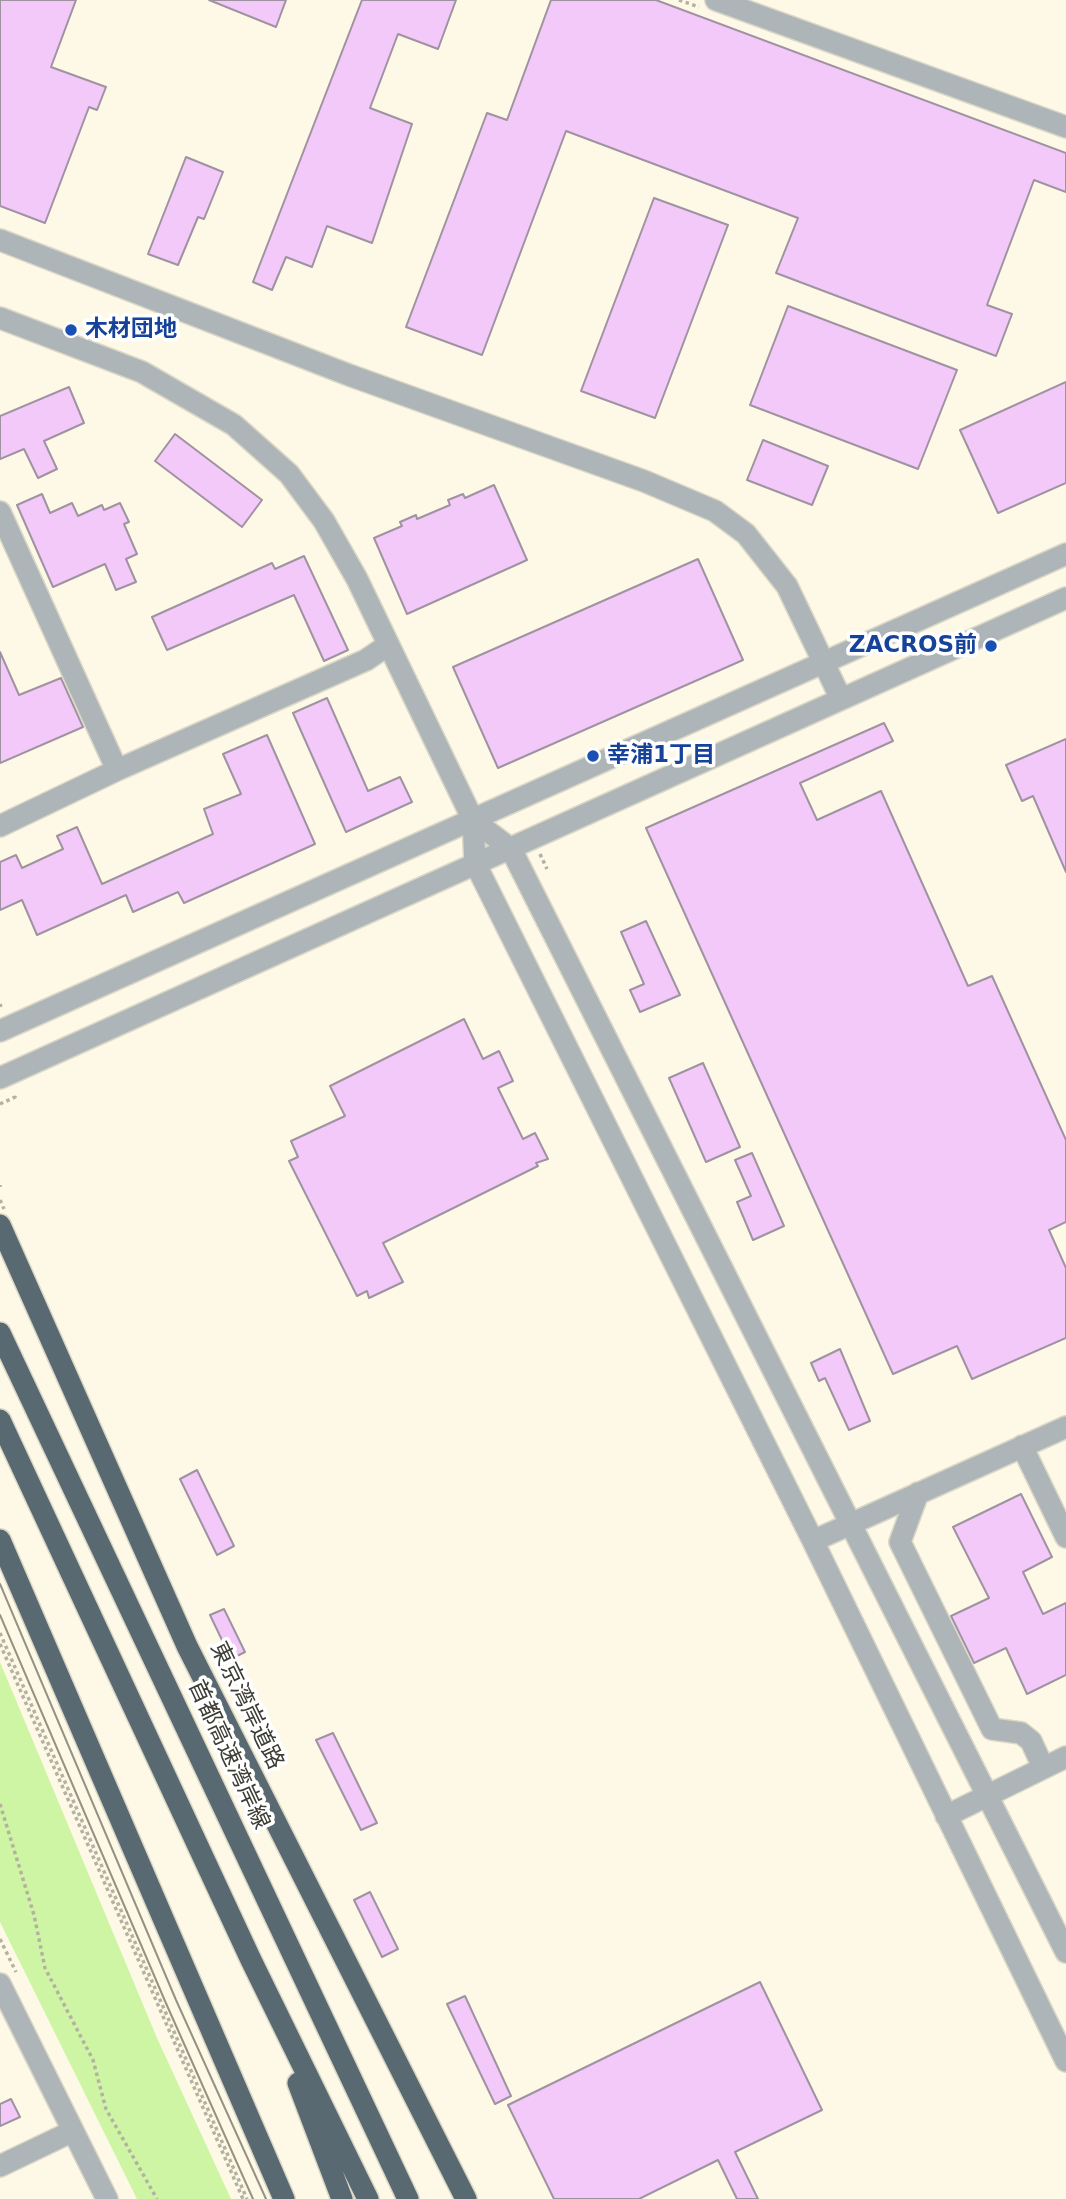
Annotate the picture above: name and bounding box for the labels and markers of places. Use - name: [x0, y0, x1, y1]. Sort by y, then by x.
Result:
- place label: 木材団地: [85, 316, 177, 344]
- marker: 木材団地: [63, 322, 79, 338]
- place label: ZACROS前: [849, 632, 977, 660]
- marker: ZACROS前: [983, 638, 999, 654]
- place label: 幸浦1丁目: [607, 742, 715, 770]
- marker: 幸浦1丁目: [585, 748, 601, 764]

